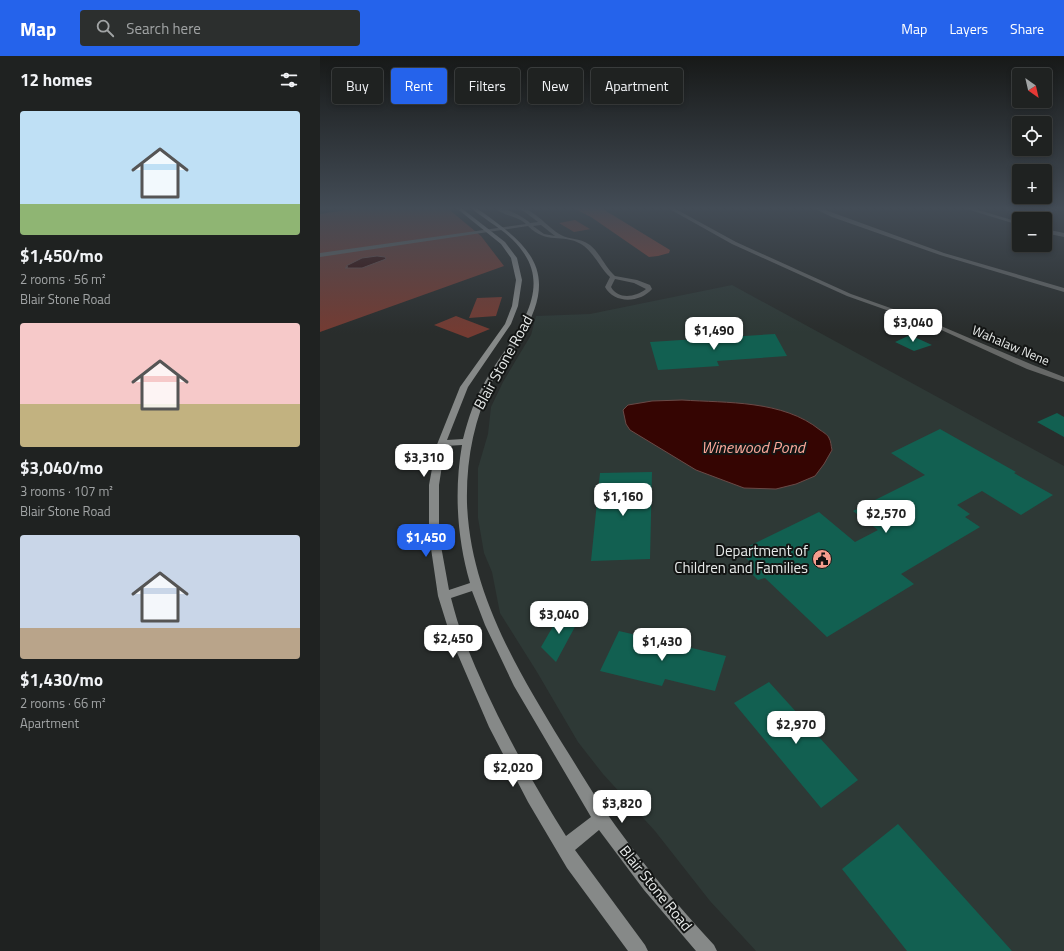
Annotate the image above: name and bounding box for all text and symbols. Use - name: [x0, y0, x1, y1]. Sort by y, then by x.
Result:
- search box: [80, 10, 360, 46]
- text: Map: [20, 14, 56, 43]
- icon: search: [94, 17, 116, 39]
- text: Search here: [126, 17, 201, 40]
- text: Map: [901, 18, 927, 39]
- text: Layers: [949, 18, 988, 39]
- text: Share: [1010, 18, 1044, 39]
- text: 12 homes: [20, 67, 92, 93]
- chip: Buy: [332, 68, 383, 104]
- chip: Rent: [391, 68, 447, 104]
- chip: Filters: [455, 68, 520, 104]
- chip: New: [528, 68, 583, 104]
- chip: Apartment: [591, 68, 683, 104]
- north arrow: [1012, 68, 1052, 108]
- map controls: [1012, 68, 1052, 252]
- icon: filters: [278, 69, 300, 91]
- button: locate: [1012, 116, 1052, 156]
- icon: home: [124, 137, 196, 209]
- button: +: [1012, 164, 1052, 204]
- button: −: [1012, 212, 1052, 252]
- text: $1,450/mo: [20, 243, 103, 269]
- text: 2 rooms · 56 m²: [20, 269, 106, 289]
- text: Blair Stone Road: [20, 289, 111, 309]
- pin: $3,040: [880, 309, 946, 343]
- street label: Blair Stone Road: [468, 311, 538, 413]
- text: $3,040: [893, 312, 933, 332]
- pin: $1,490: [681, 317, 747, 351]
- text: $1,490: [694, 320, 734, 340]
- street label: Wahalaw Nene: [969, 320, 1053, 370]
- icon: home: [124, 349, 196, 421]
- water label: Winewood Pond: [701, 435, 807, 459]
- pin: $3,310: [391, 444, 457, 478]
- text: $3,310: [404, 447, 444, 467]
- text: $3,040/mo: [20, 455, 103, 481]
- text: 3 rooms · 107 m²: [20, 481, 113, 501]
- pin: $1,160: [590, 483, 656, 517]
- text: $1,160: [603, 486, 643, 506]
- pin: $2,570: [853, 500, 919, 534]
- text: Blair Stone Road: [20, 501, 111, 521]
- text: $2,570: [866, 503, 906, 523]
- pin: $1,450: [393, 524, 459, 558]
- text: $1,450: [406, 527, 446, 547]
- place label: Department of Children and Families: [674, 539, 808, 579]
- public building icon: Department of Children and Families: [811, 548, 833, 570]
- icon: home: [124, 561, 196, 633]
- pin: $3,040: [526, 601, 592, 635]
- text: $3,040: [539, 604, 579, 624]
- pin: $2,450: [420, 625, 486, 659]
- text: $2,450: [433, 628, 473, 648]
- pin: $1,430: [629, 628, 695, 662]
- text: $1,430: [642, 631, 682, 651]
- text: $1,430/mo: [20, 667, 103, 693]
- text: 2 rooms · 66 m²: [20, 693, 106, 713]
- pin: $2,970: [763, 711, 829, 745]
- text: Apartment: [20, 713, 79, 733]
- text: $2,970: [776, 714, 816, 734]
- pin: $2,020: [480, 754, 546, 788]
- text: $2,020: [493, 757, 533, 777]
- pin: $3,820: [589, 790, 655, 824]
- text: $3,820: [602, 793, 642, 813]
- street label: Blair Stone Road: [614, 840, 698, 936]

